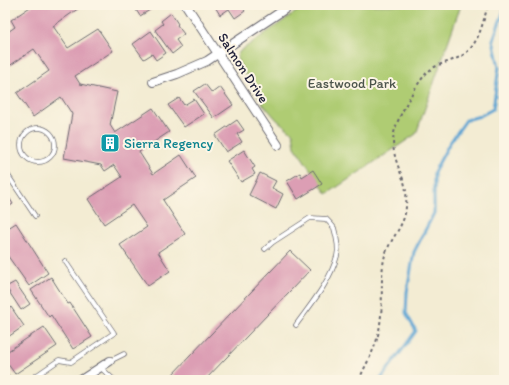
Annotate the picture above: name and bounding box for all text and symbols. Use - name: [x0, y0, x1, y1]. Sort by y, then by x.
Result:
- street label: Salmon Drive: [214, 30, 272, 107]
- park label: Eastwood Park: [308, 75, 397, 92]
- building icon: Sierra Regency: [99, 132, 121, 154]
- place label: Sierra Regency: [124, 135, 214, 152]

